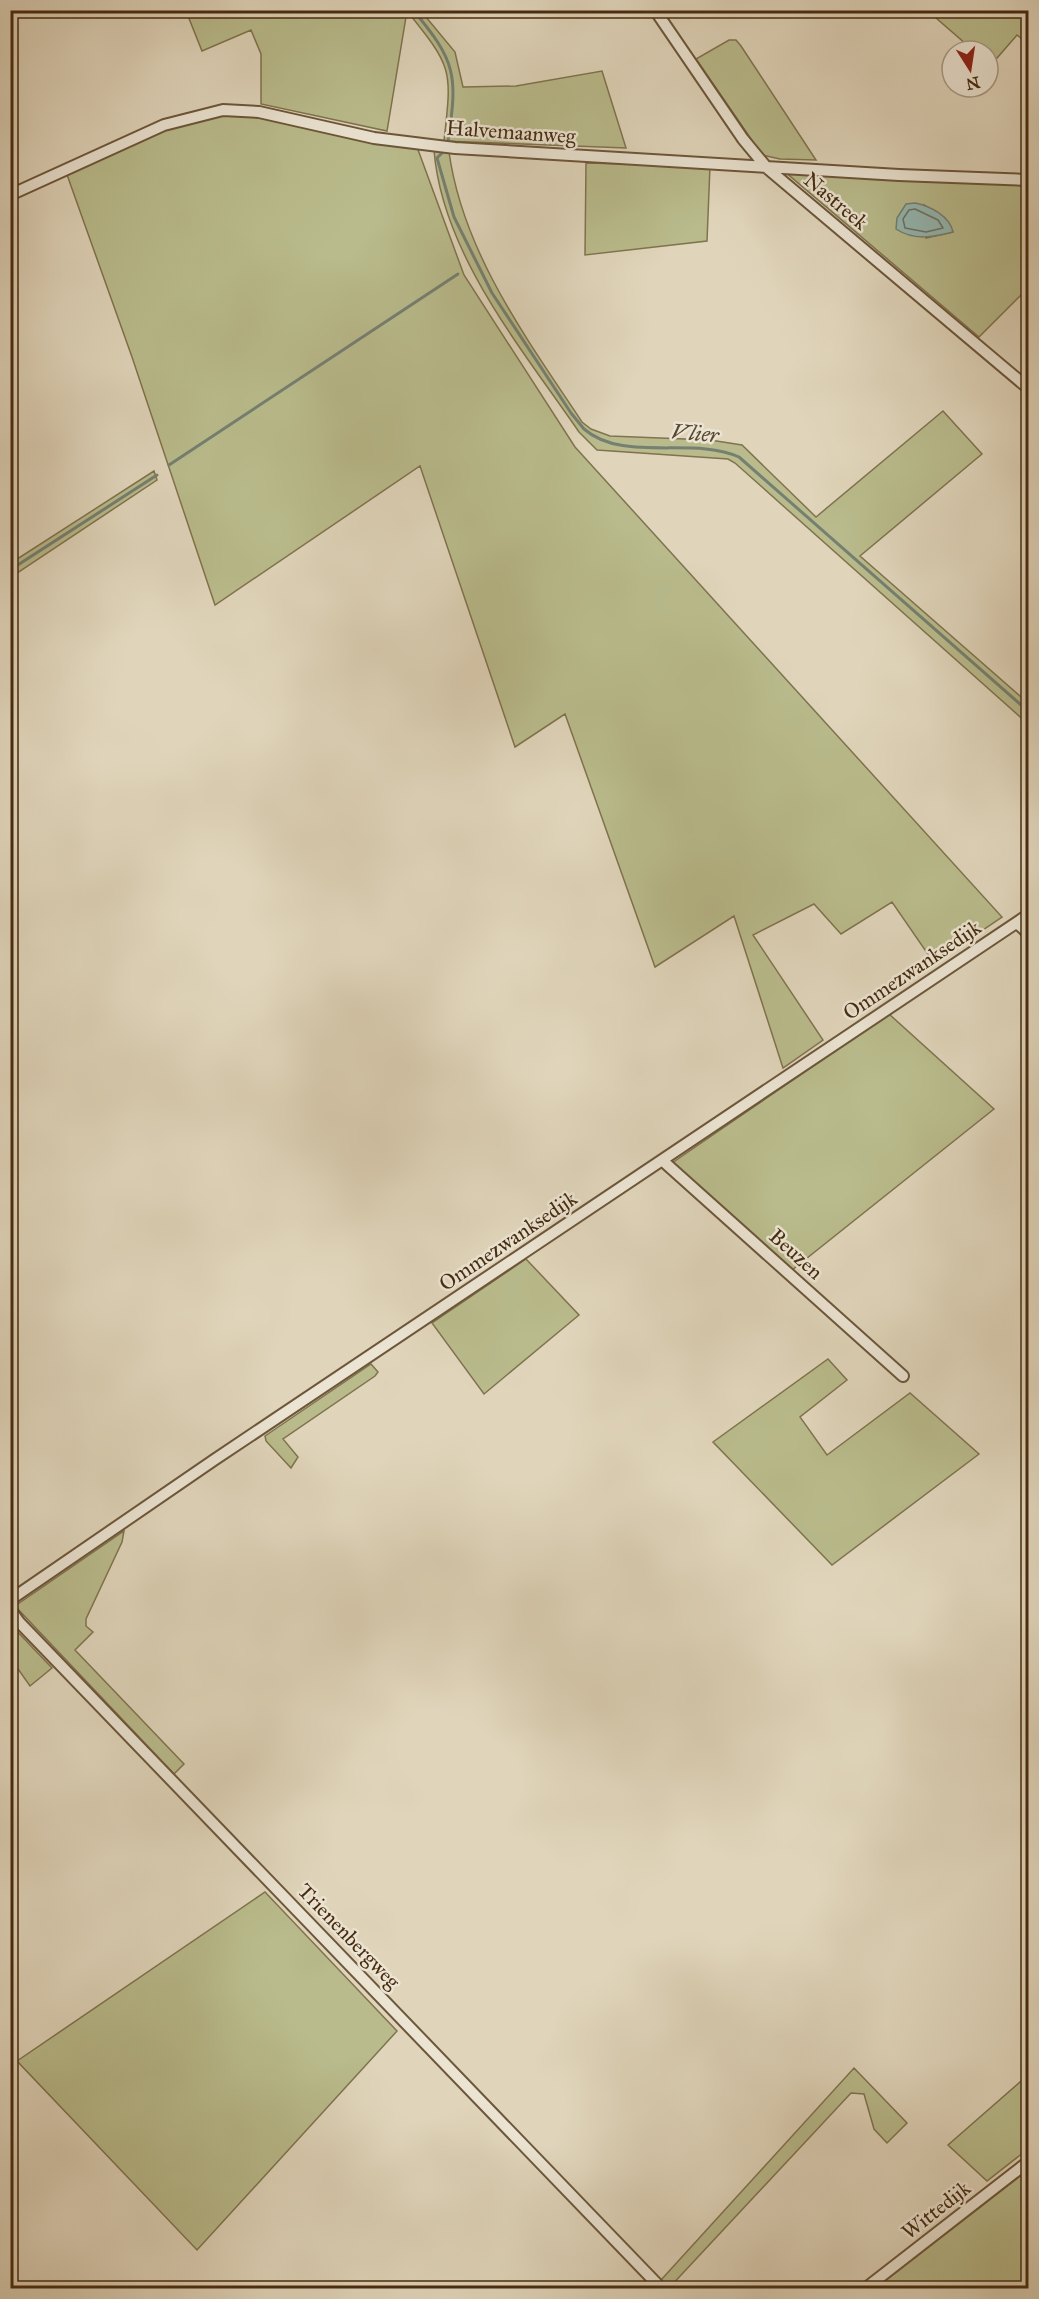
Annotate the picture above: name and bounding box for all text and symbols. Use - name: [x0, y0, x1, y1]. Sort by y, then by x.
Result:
- north arrow: [940, 39, 1000, 99]
- text: N: [964, 72, 982, 94]
- street label: Halvemaanweg: [445, 115, 577, 150]
- street label: Nastreek: [798, 167, 874, 236]
- water label: Vlier: [670, 417, 722, 449]
- street label: Ommezwanksedijk: [838, 914, 986, 1026]
- street label: Ommezwanksedijk: [434, 1185, 582, 1297]
- street label: Beuzen: [764, 1223, 828, 1285]
- street label: Trienenbergweg: [292, 1878, 406, 1994]
- street label: Wittedijk: [896, 2175, 976, 2245]

